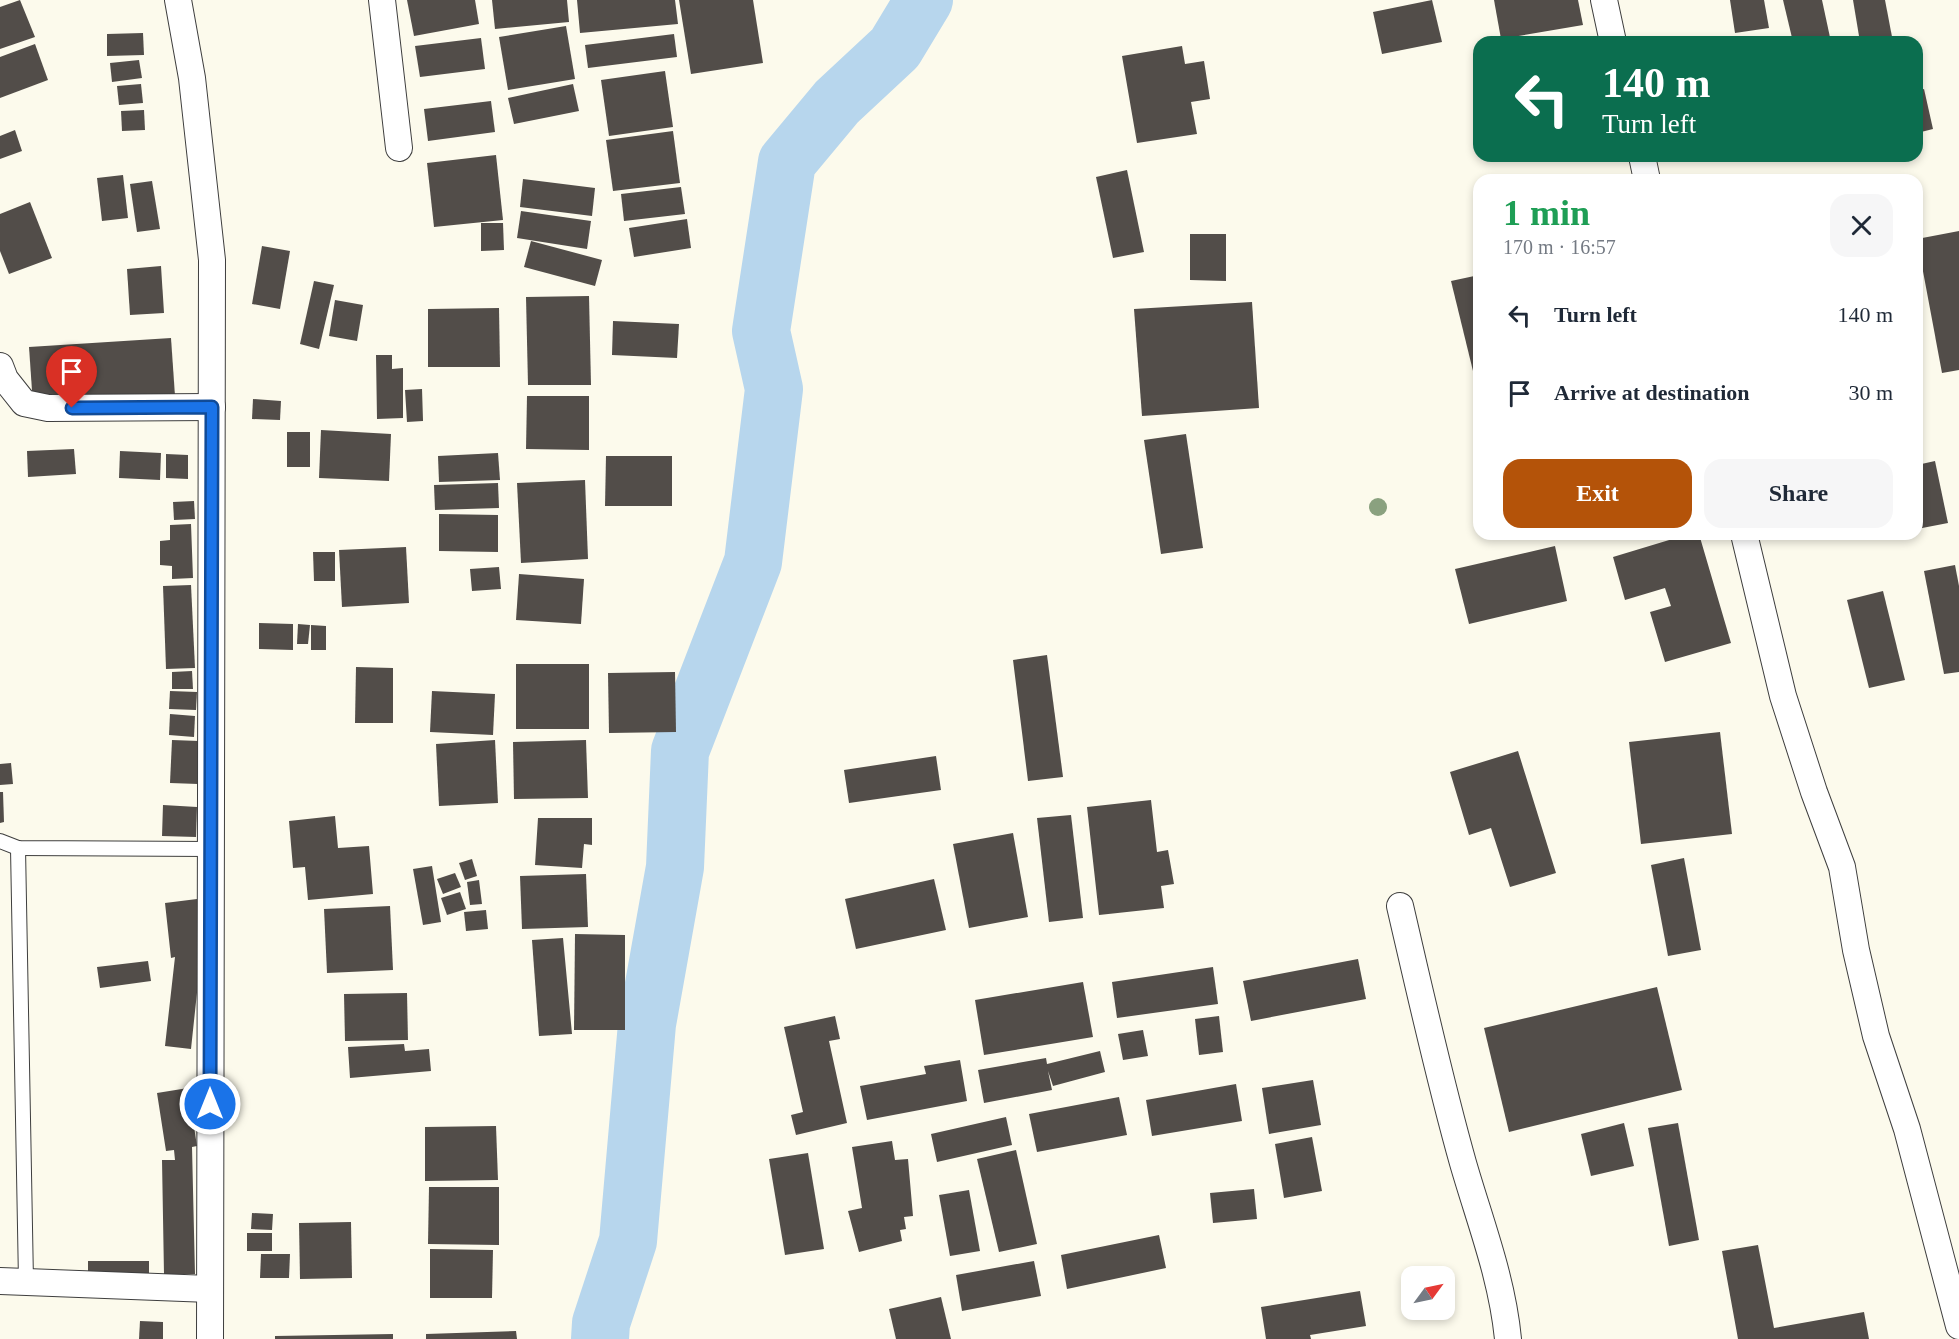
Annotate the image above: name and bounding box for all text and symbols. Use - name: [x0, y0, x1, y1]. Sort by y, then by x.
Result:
- icon: left: [1503, 60, 1581, 138]
- text: 140 m: [1602, 60, 1711, 106]
- text: Turn left: [1602, 109, 1696, 139]
- text: 1 min: [1503, 193, 1590, 233]
- button: close: [1830, 194, 1893, 257]
- text: 170 m · 16:57: [1503, 236, 1616, 258]
- icon: left: [1503, 299, 1536, 332]
- text: Turn left: [1554, 302, 1637, 327]
- text: 140 m: [1837, 302, 1893, 327]
- pin: [46, 346, 97, 408]
- icon: arrive: [55, 355, 88, 388]
- icon: arrive: [1503, 377, 1536, 410]
- text: Arrive at destination: [1554, 380, 1750, 405]
- text: 30 m: [1848, 380, 1893, 405]
- button: Exit: [1503, 459, 1692, 528]
- button: Share: [1704, 459, 1893, 528]
- position arrow: [178, 1072, 242, 1136]
- north arrow: [1401, 1266, 1455, 1320]
- map controls: [1401, 1266, 1455, 1320]

